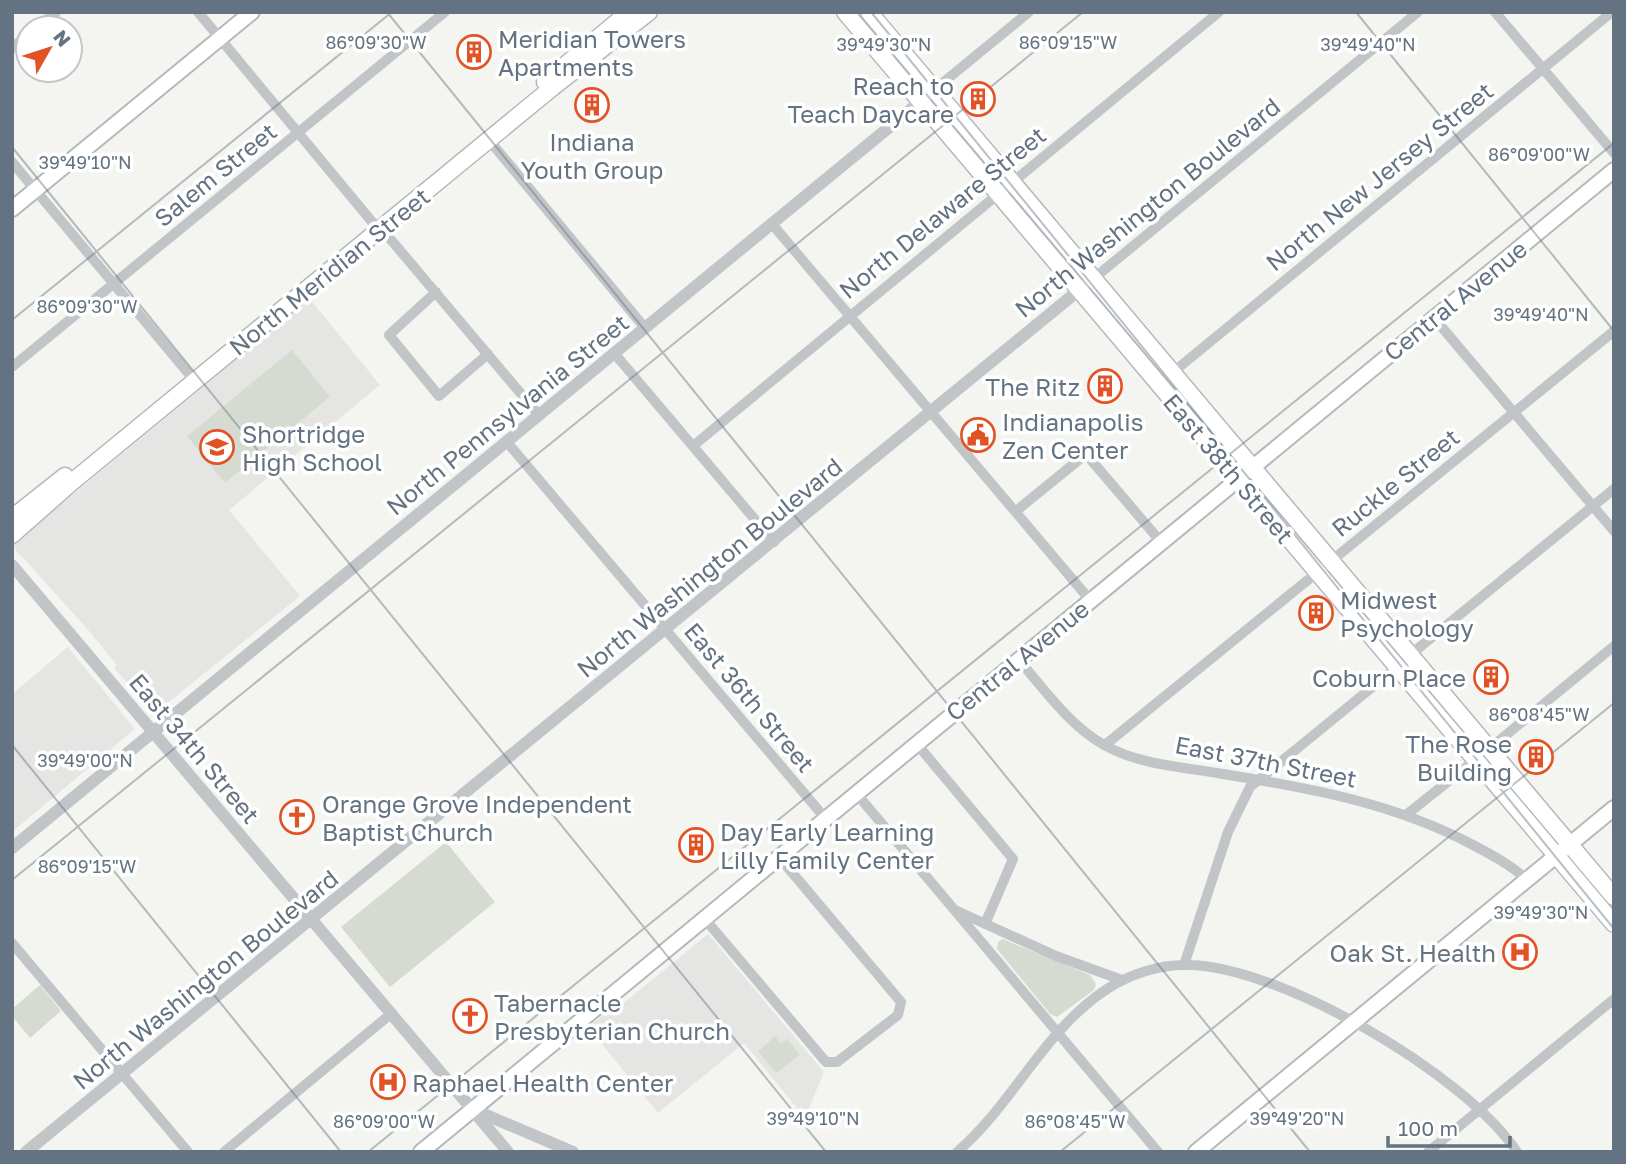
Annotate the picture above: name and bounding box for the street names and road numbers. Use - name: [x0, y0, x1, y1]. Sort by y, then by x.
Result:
- street label: North New Jersey Street: [1260, 76, 1498, 276]
- street label: North Washington Boulevard: [1009, 91, 1285, 323]
- street label: Salem Street: [148, 116, 282, 232]
- street label: North Delaware Street: [833, 120, 1051, 304]
- street label: North Meridian Street: [223, 181, 435, 361]
- street label: Central Avenue: [1378, 234, 1532, 366]
- street label: North Pennsylvania Street: [380, 307, 634, 521]
- street label: East 38th Street: [1158, 387, 1300, 549]
- street label: Ruckle Street: [1325, 422, 1465, 542]
- street label: North Washington Boulevard: [571, 451, 847, 683]
- street label: Central Avenue: [940, 594, 1094, 726]
- street label: East 36th Street: [679, 616, 821, 778]
- street label: East 34th Street: [124, 667, 266, 829]
- street label: East 37th Street: [1173, 729, 1359, 793]
- street label: North Washington Boulevard: [67, 863, 343, 1095]

